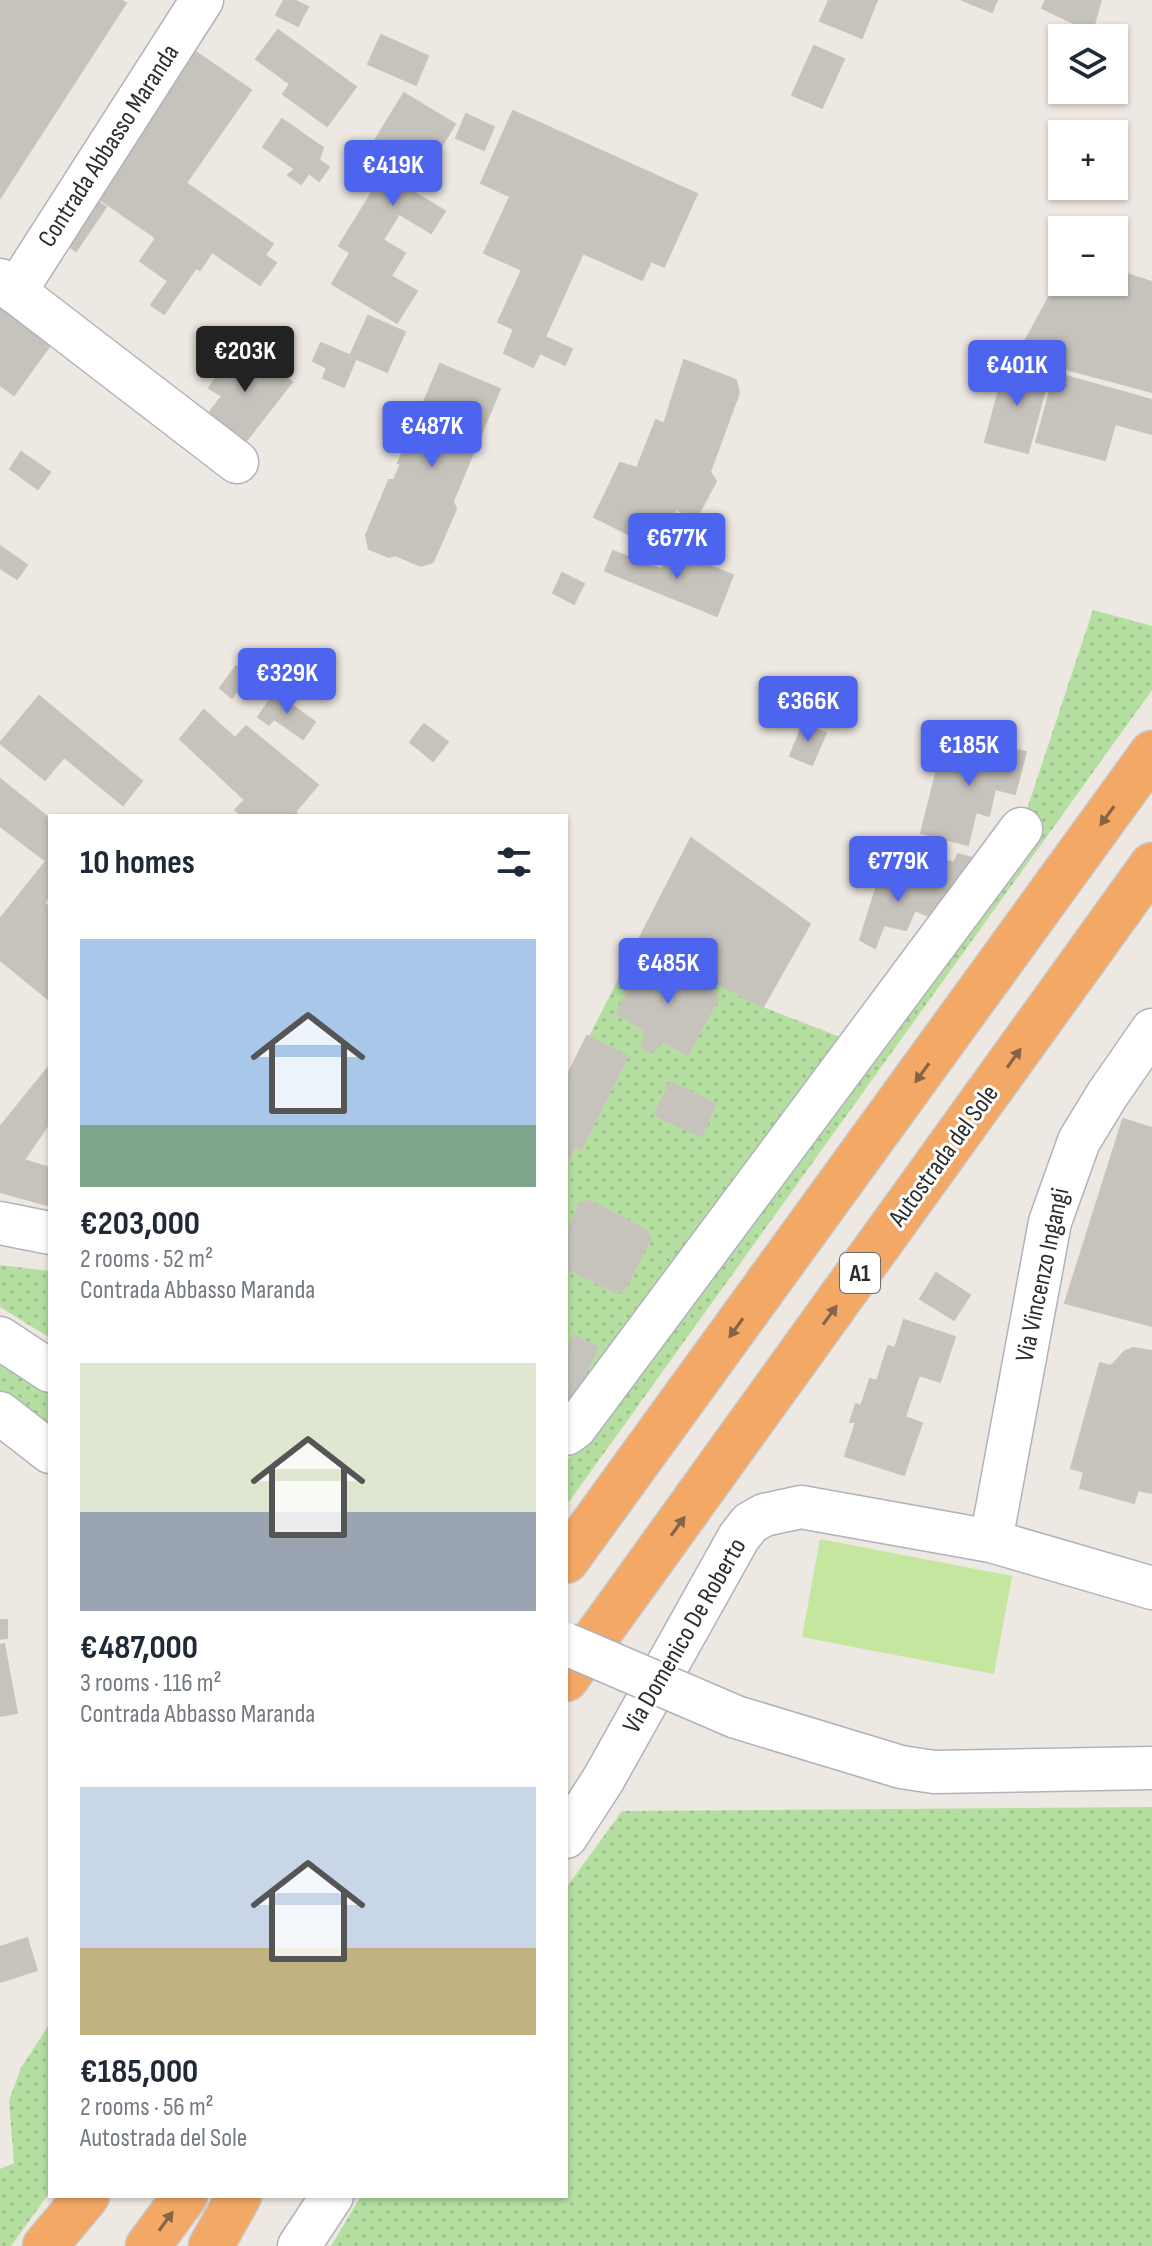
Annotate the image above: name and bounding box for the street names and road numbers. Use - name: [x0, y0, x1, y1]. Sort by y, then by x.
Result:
- street label: Contrada Abbasso Maranda: [32, 39, 186, 253]
- street label: Autostrada del Sole: [882, 1079, 1006, 1234]
- street label: Via Vincenzo Ingangi: [1009, 1185, 1077, 1365]
- road number: A1: [840, 1253, 880, 1293]
- street label: Via Domenico De Roberto: [617, 1533, 753, 1739]

